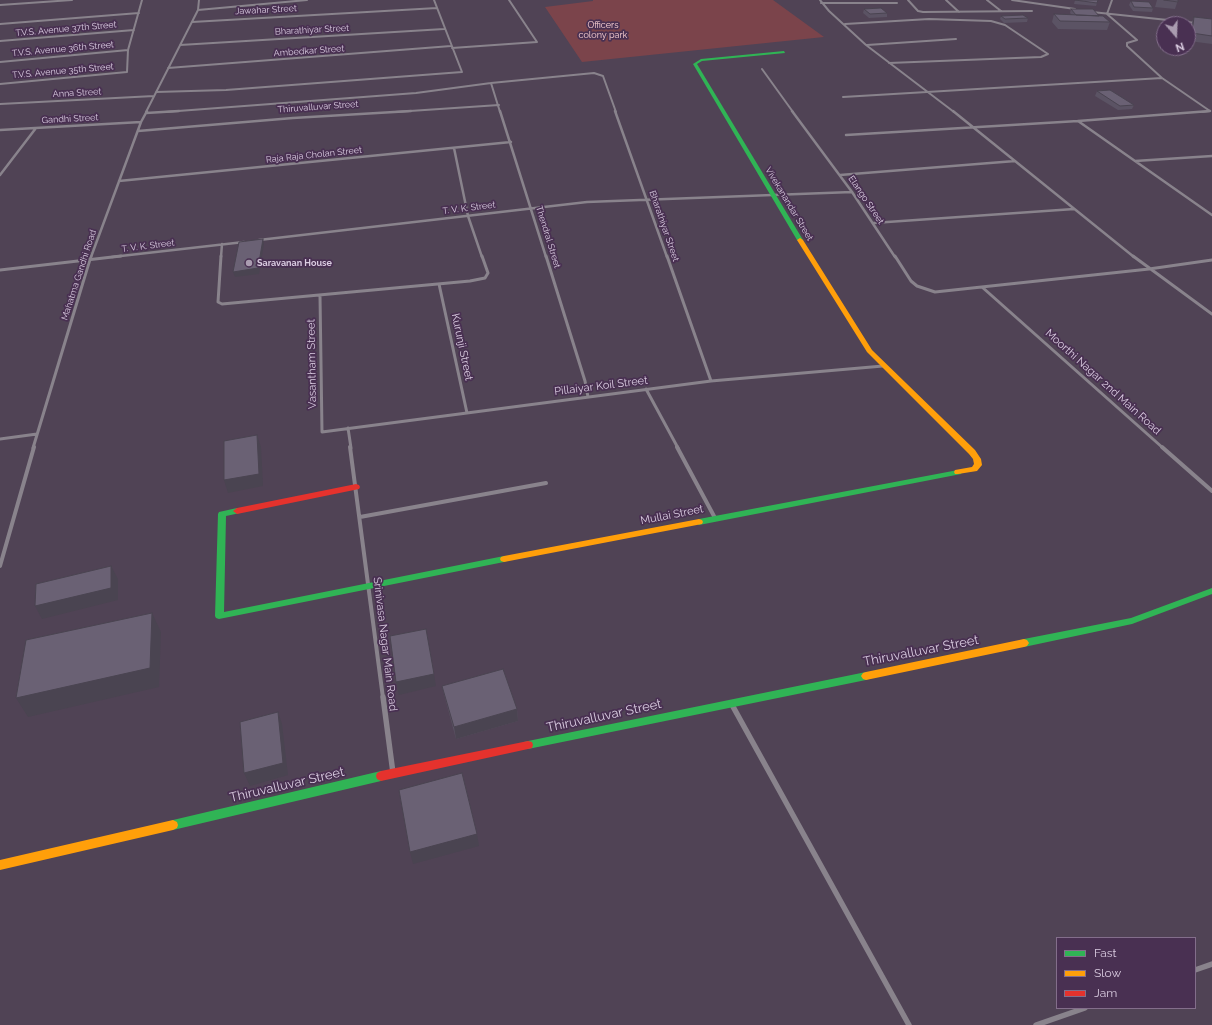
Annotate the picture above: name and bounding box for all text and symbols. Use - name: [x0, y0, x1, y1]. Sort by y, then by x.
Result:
- street label: Jawahar Street: [235, 3, 297, 17]
- north arrow: [1156, 16, 1196, 56]
- street label: T.V.S. Avenue 37th Street: [15, 19, 117, 39]
- park label: Officers colony park: [579, 20, 627, 41]
- street label: Bharathiyar Street: [275, 23, 349, 37]
- street label: T.V.S. Avenue 36th Street: [12, 39, 114, 59]
- text: N: [1174, 39, 1186, 54]
- street label: Ambedkar Street: [273, 43, 345, 59]
- street label: T.V.S. Avenue 35th Street: [12, 61, 114, 81]
- street label: Anna Street: [52, 86, 102, 100]
- street label: Thiruvalluvar Street: [277, 99, 359, 115]
- street label: Gandhi Street: [41, 112, 99, 126]
- street label: Raja Raja Cholan Street: [265, 145, 363, 165]
- street label: Vivekanandar Street: [763, 165, 815, 243]
- street label: Elango Street: [846, 174, 886, 226]
- street label: Bharathiyar Street: [647, 189, 681, 263]
- street label: T. V. K. Street: [442, 199, 496, 217]
- street label: Thendral Street: [533, 205, 563, 269]
- street label: Mahatma Gandhi Road: [59, 228, 99, 322]
- street label: T. V. K. Street: [121, 237, 175, 255]
- marker: Saravanan House: [244, 258, 254, 268]
- place label: Saravanan House: [257, 258, 332, 268]
- street label: Kurunji Street: [448, 312, 476, 382]
- street label: Vasantham Street: [305, 319, 319, 409]
- street label: Moorthi Nagar 2nd Main Road: [1042, 327, 1164, 437]
- street label: Pillaiyar Koil Street: [554, 374, 648, 398]
- street label: Mullai Street: [639, 502, 705, 528]
- street label: Srinivasa Nagar Main Road: [370, 576, 400, 712]
- street label: Thiruvalluvar Street: [862, 632, 980, 670]
- street label: Thiruvalluvar Street: [545, 696, 663, 736]
- street label: Thiruvalluvar Street: [228, 764, 346, 806]
- legend: [1056, 937, 1196, 1009]
- text: Fast: [1094, 946, 1117, 960]
- text: Slow: [1094, 966, 1121, 980]
- text: Jam: [1094, 986, 1117, 1000]

